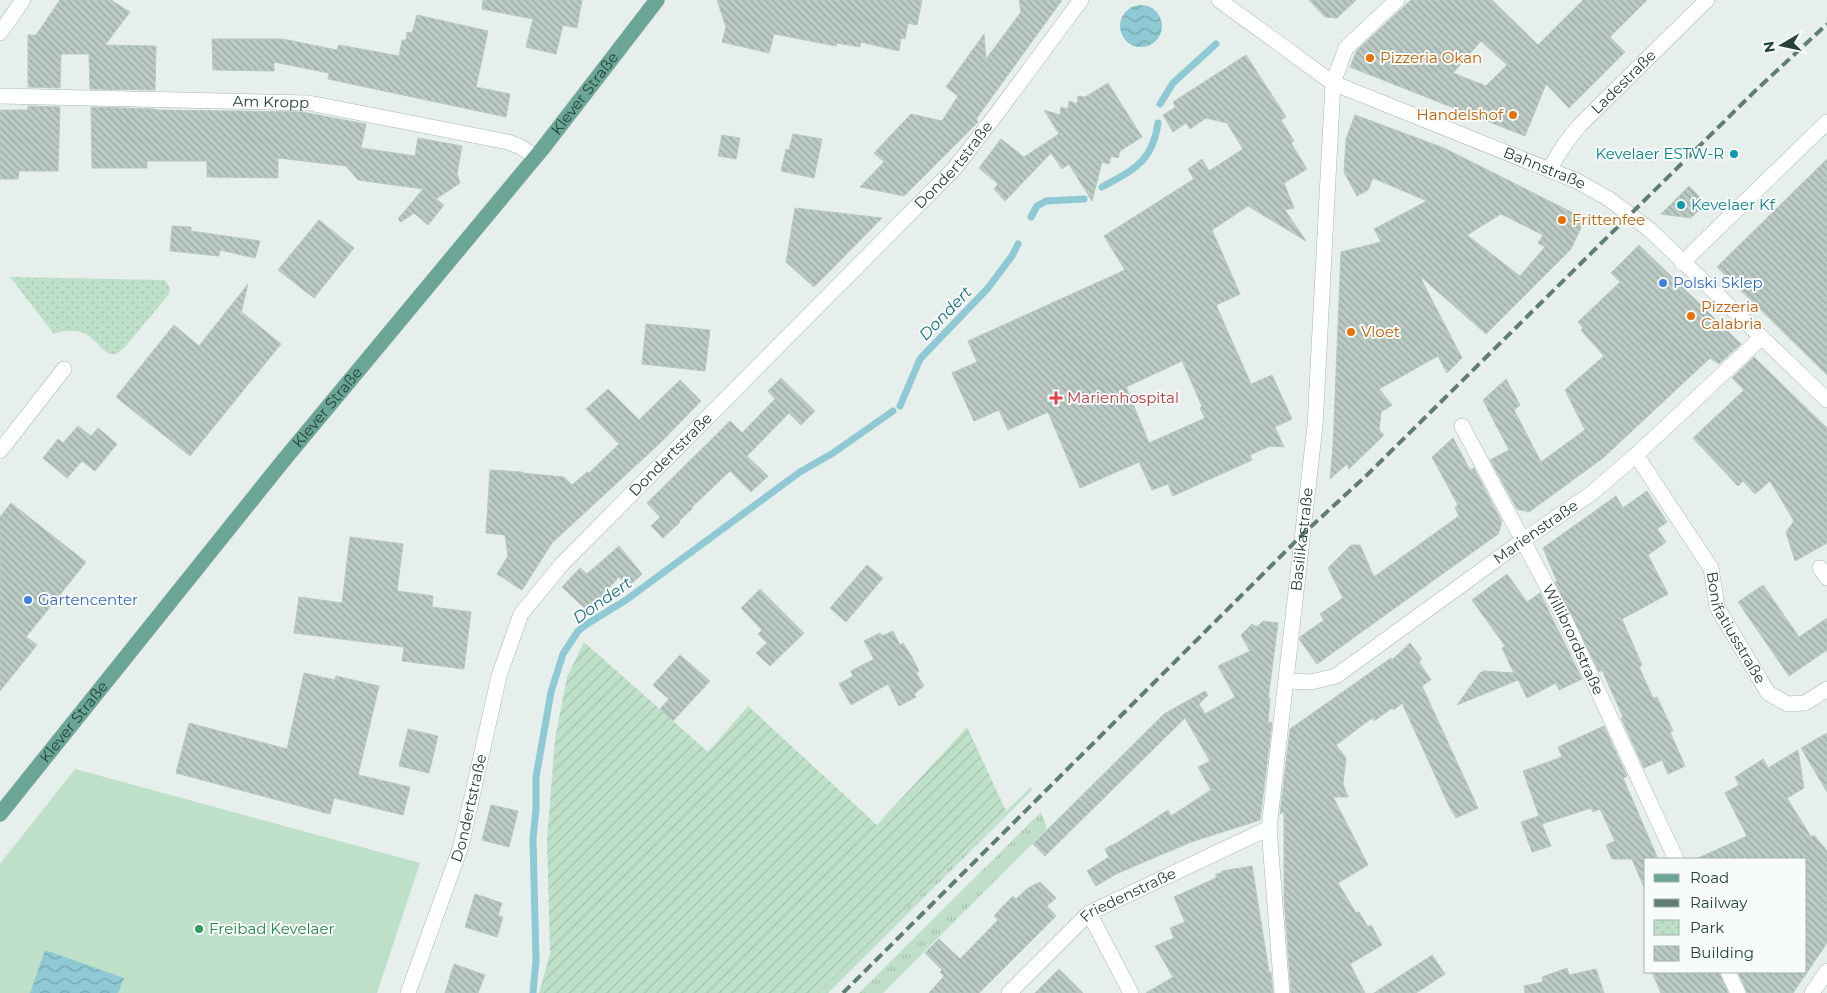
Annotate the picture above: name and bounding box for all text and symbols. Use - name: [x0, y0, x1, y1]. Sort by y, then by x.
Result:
- north arrow: [1757, 20, 1807, 70]
- text: N: [1759, 40, 1779, 54]
- street label: Ladestraße: [1587, 46, 1660, 118]
- street label: Klever Straße: [547, 48, 622, 138]
- place label: Pizzeria Okan: [1380, 48, 1482, 67]
- marker: Pizzeria Okan: [1364, 52, 1376, 64]
- street label: Am Kropp: [232, 91, 310, 112]
- place label: Handelshof: [1417, 105, 1504, 124]
- marker: Handelshof: [1507, 109, 1519, 121]
- street label: Dondertstraße: [910, 117, 996, 213]
- street label: Bahnstraße: [1501, 142, 1589, 193]
- place label: Kevelaer ESTW-R: [1595, 144, 1724, 163]
- marker: Kevelaer ESTW-R: [1728, 148, 1740, 160]
- place label: Kevelaer Kf: [1691, 195, 1776, 214]
- marker: Kevelaer Kf: [1675, 199, 1687, 211]
- place label: Frittenfee: [1572, 210, 1645, 229]
- marker: Frittenfee: [1556, 214, 1568, 226]
- place label: Polski Sklep: [1673, 273, 1763, 292]
- marker: Polski Sklep: [1657, 277, 1669, 289]
- water label: Dondert: [915, 282, 976, 344]
- place label: Pizzeria Calabria: [1701, 297, 1762, 333]
- marker: Pizzeria Calabria: [1685, 310, 1697, 322]
- place label: Vloet: [1361, 322, 1400, 341]
- marker: Vloet: [1345, 326, 1357, 338]
- street label: Klever Straße: [288, 363, 366, 451]
- place label: Marienhospital: [1067, 388, 1179, 407]
- marker: Marienhospital: [1049, 391, 1063, 405]
- street label: Dondertstraße: [625, 408, 716, 500]
- street label: Basilikastraße: [1286, 487, 1317, 592]
- street label: Marienstraße: [1489, 495, 1582, 568]
- street label: Bonifatiusstraße: [1703, 570, 1770, 687]
- water label: Dondert: [569, 573, 636, 628]
- street label: Willibrordstraße: [1539, 581, 1608, 698]
- place label: Gartencenter: [38, 590, 138, 609]
- marker: Gartencenter: [22, 594, 34, 606]
- street label: Klever Straße: [35, 677, 112, 766]
- street label: Dondertstraße: [446, 752, 490, 864]
- legend: [1644, 858, 1807, 973]
- street label: Friedenstraße: [1075, 863, 1179, 926]
- text: Road: [1690, 868, 1729, 887]
- text: Railway: [1690, 893, 1748, 912]
- text: Park: [1690, 918, 1724, 937]
- place label: Freibad Kevelaer: [209, 919, 334, 938]
- marker: Freibad Kevelaer: [193, 923, 205, 935]
- text: Building: [1690, 943, 1754, 962]

